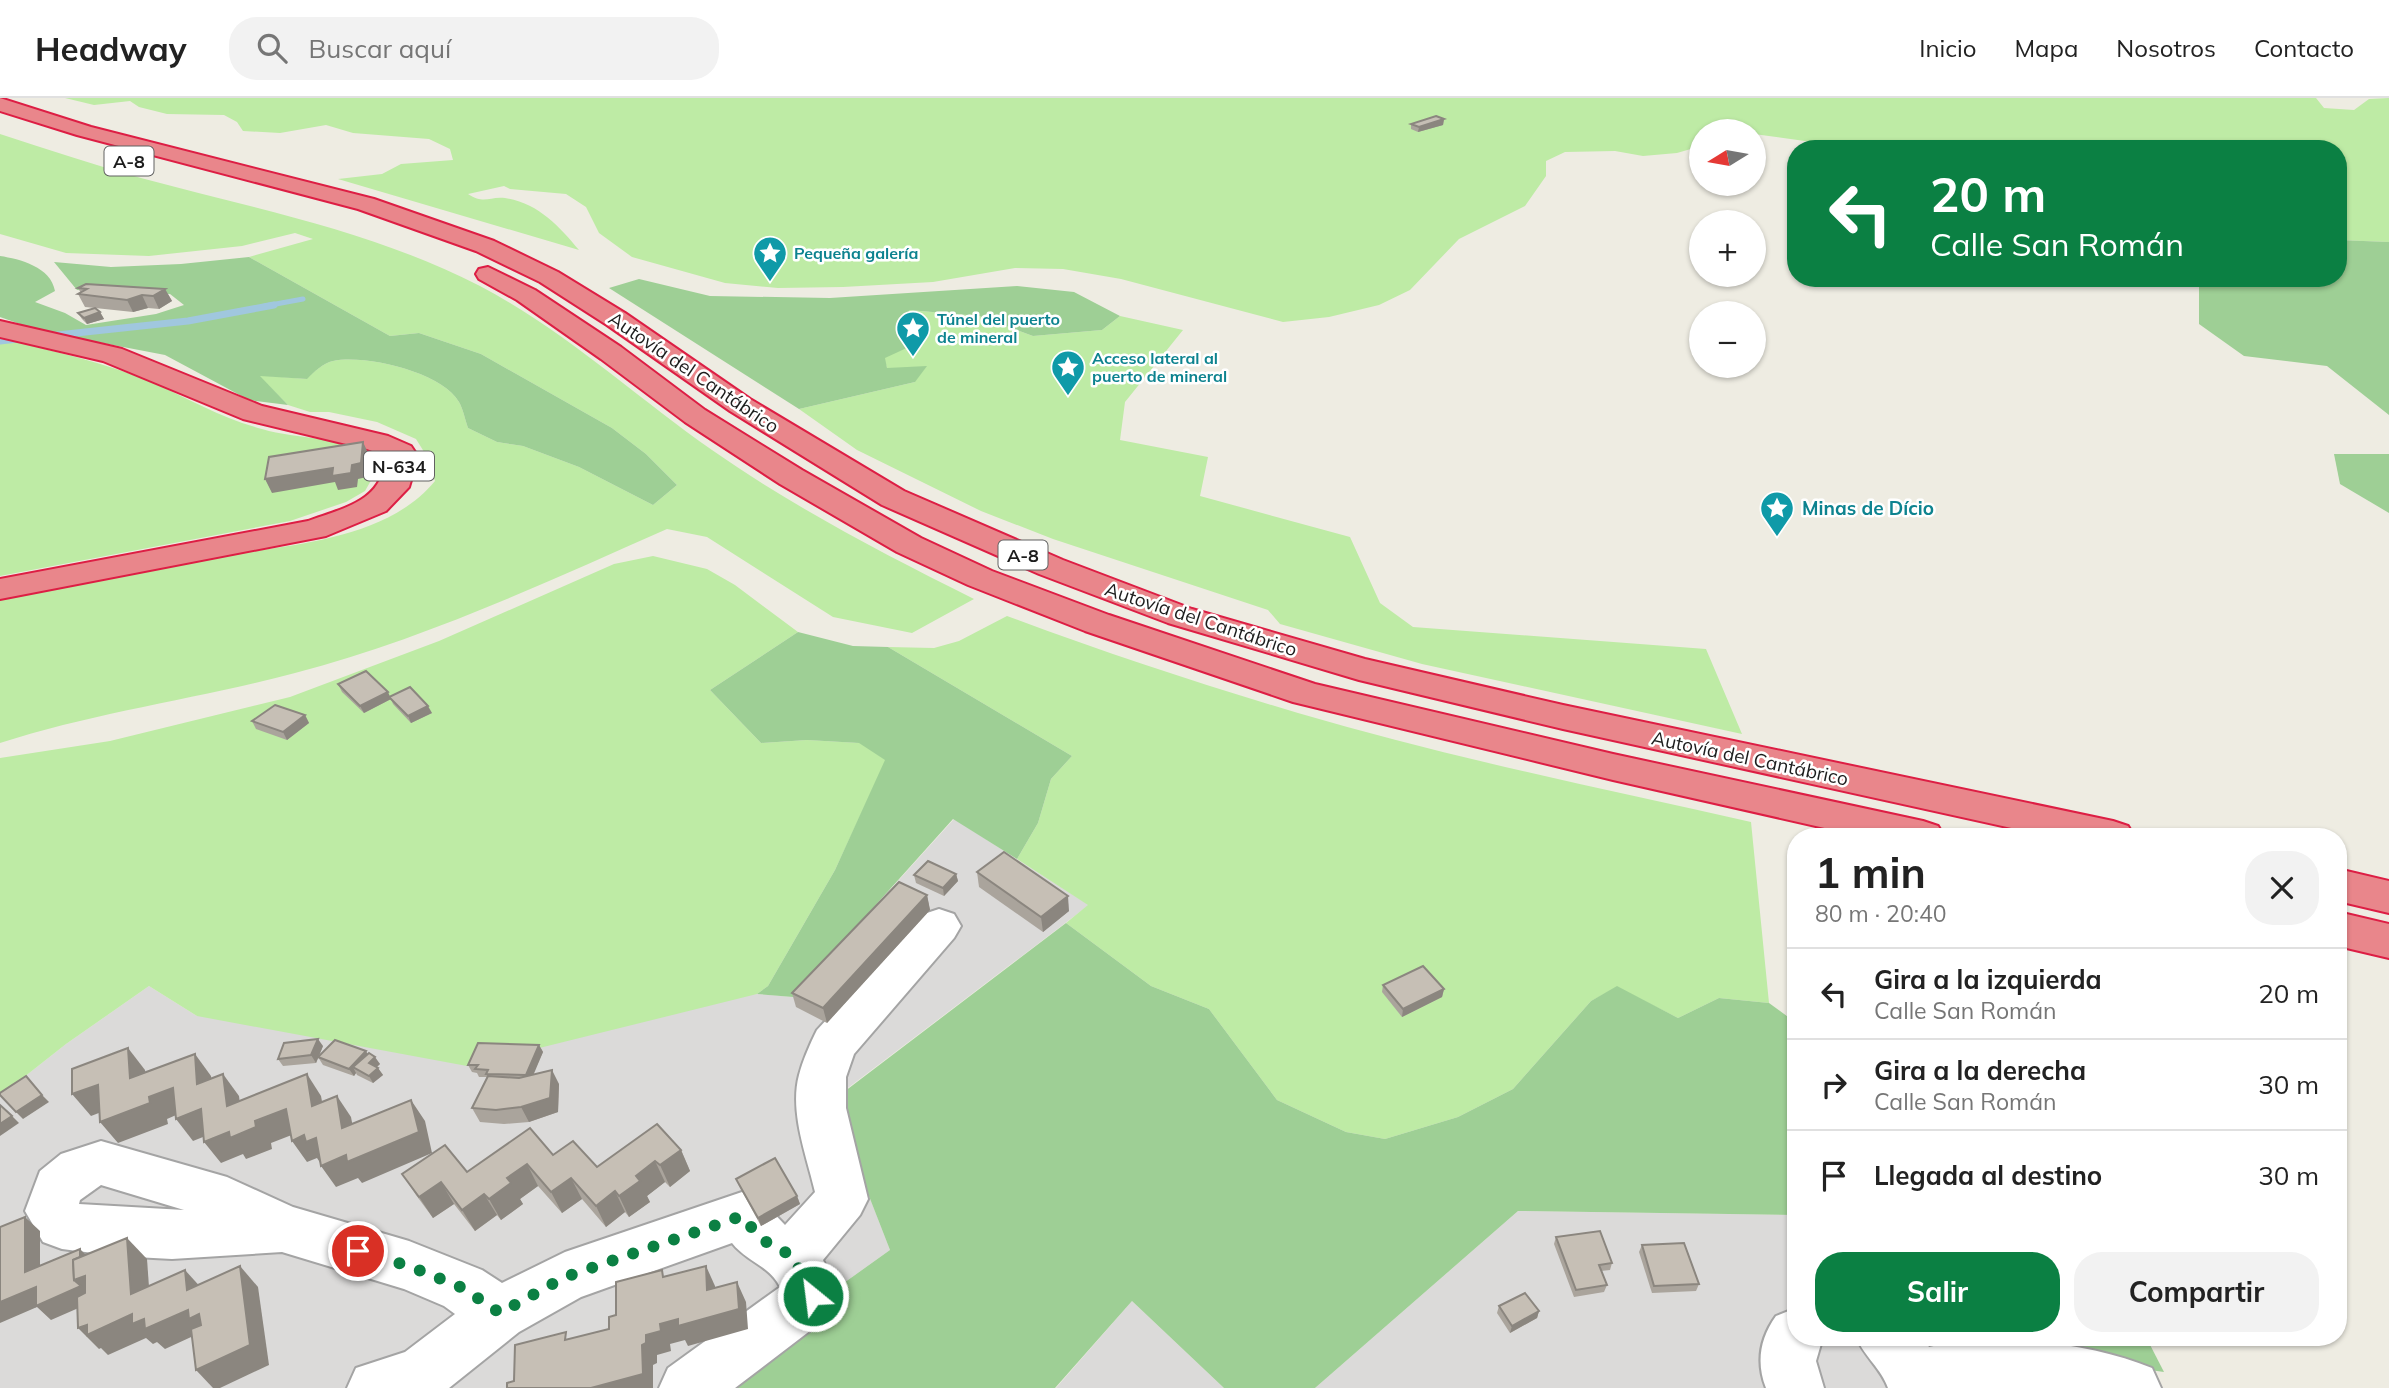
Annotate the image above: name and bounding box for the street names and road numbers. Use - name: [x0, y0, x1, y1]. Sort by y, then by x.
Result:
- road number: A-8: [104, 146, 154, 176]
- street label: Autovía del Cantábrico: [604, 306, 784, 438]
- road number: N-634: [364, 452, 434, 480]
- road number: A-8: [998, 541, 1048, 570]
- street label: Autovía del Cantábrico: [1102, 577, 1300, 661]
- street label: Autovía del Cantábrico: [1649, 725, 1851, 791]

